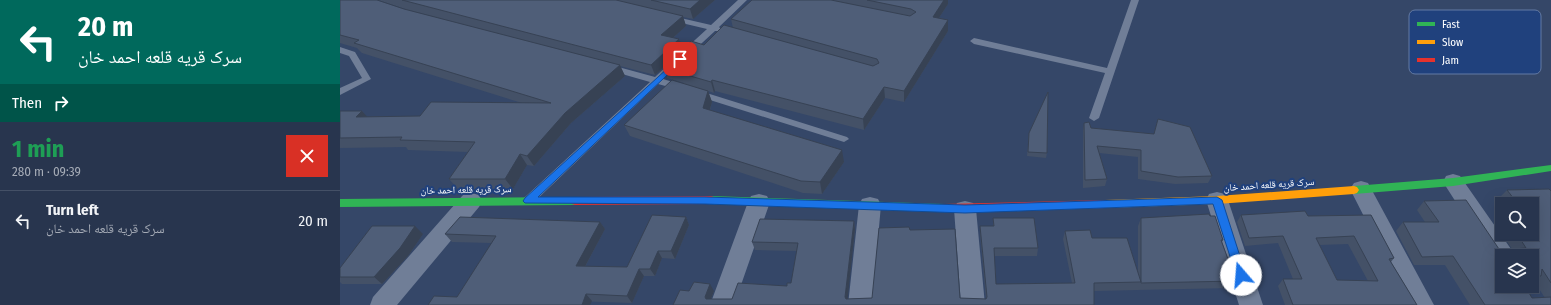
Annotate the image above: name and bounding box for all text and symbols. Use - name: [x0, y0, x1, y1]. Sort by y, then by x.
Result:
- text: 20 m: [78, 10, 133, 43]
- legend: [1409, 10, 1541, 74]
- icon: left: [12, 16, 64, 68]
- text: Fast: [1442, 18, 1460, 31]
- text: Slow: [1442, 36, 1463, 49]
- pin: [663, 42, 697, 76]
- text: سرک قریه قلعه احمد خان: [78, 46, 242, 68]
- icon: arrive: [669, 48, 691, 70]
- text: Jam: [1442, 54, 1459, 67]
- icon: right: [50, 92, 72, 114]
- text: Then: [12, 94, 42, 112]
- text: 1 min: [12, 135, 64, 163]
- button: close: [286, 135, 328, 177]
- text: 280 m · 09:39: [12, 164, 81, 179]
- street label: سرک قریه قلعه احمد خان: [1223, 176, 1315, 194]
- street label: سرک قریه قلعه احمد خان: [420, 183, 512, 197]
- map controls: [1495, 197, 1539, 293]
- button: search: [1495, 197, 1539, 241]
- text: Turn left: [46, 201, 99, 219]
- icon: left: [12, 210, 34, 232]
- text: 20 m: [299, 212, 328, 230]
- text: سرک قریه قلعه احمد خان: [46, 221, 164, 236]
- button: layers: [1495, 249, 1539, 293]
- position arrow: [1220, 254, 1262, 296]

